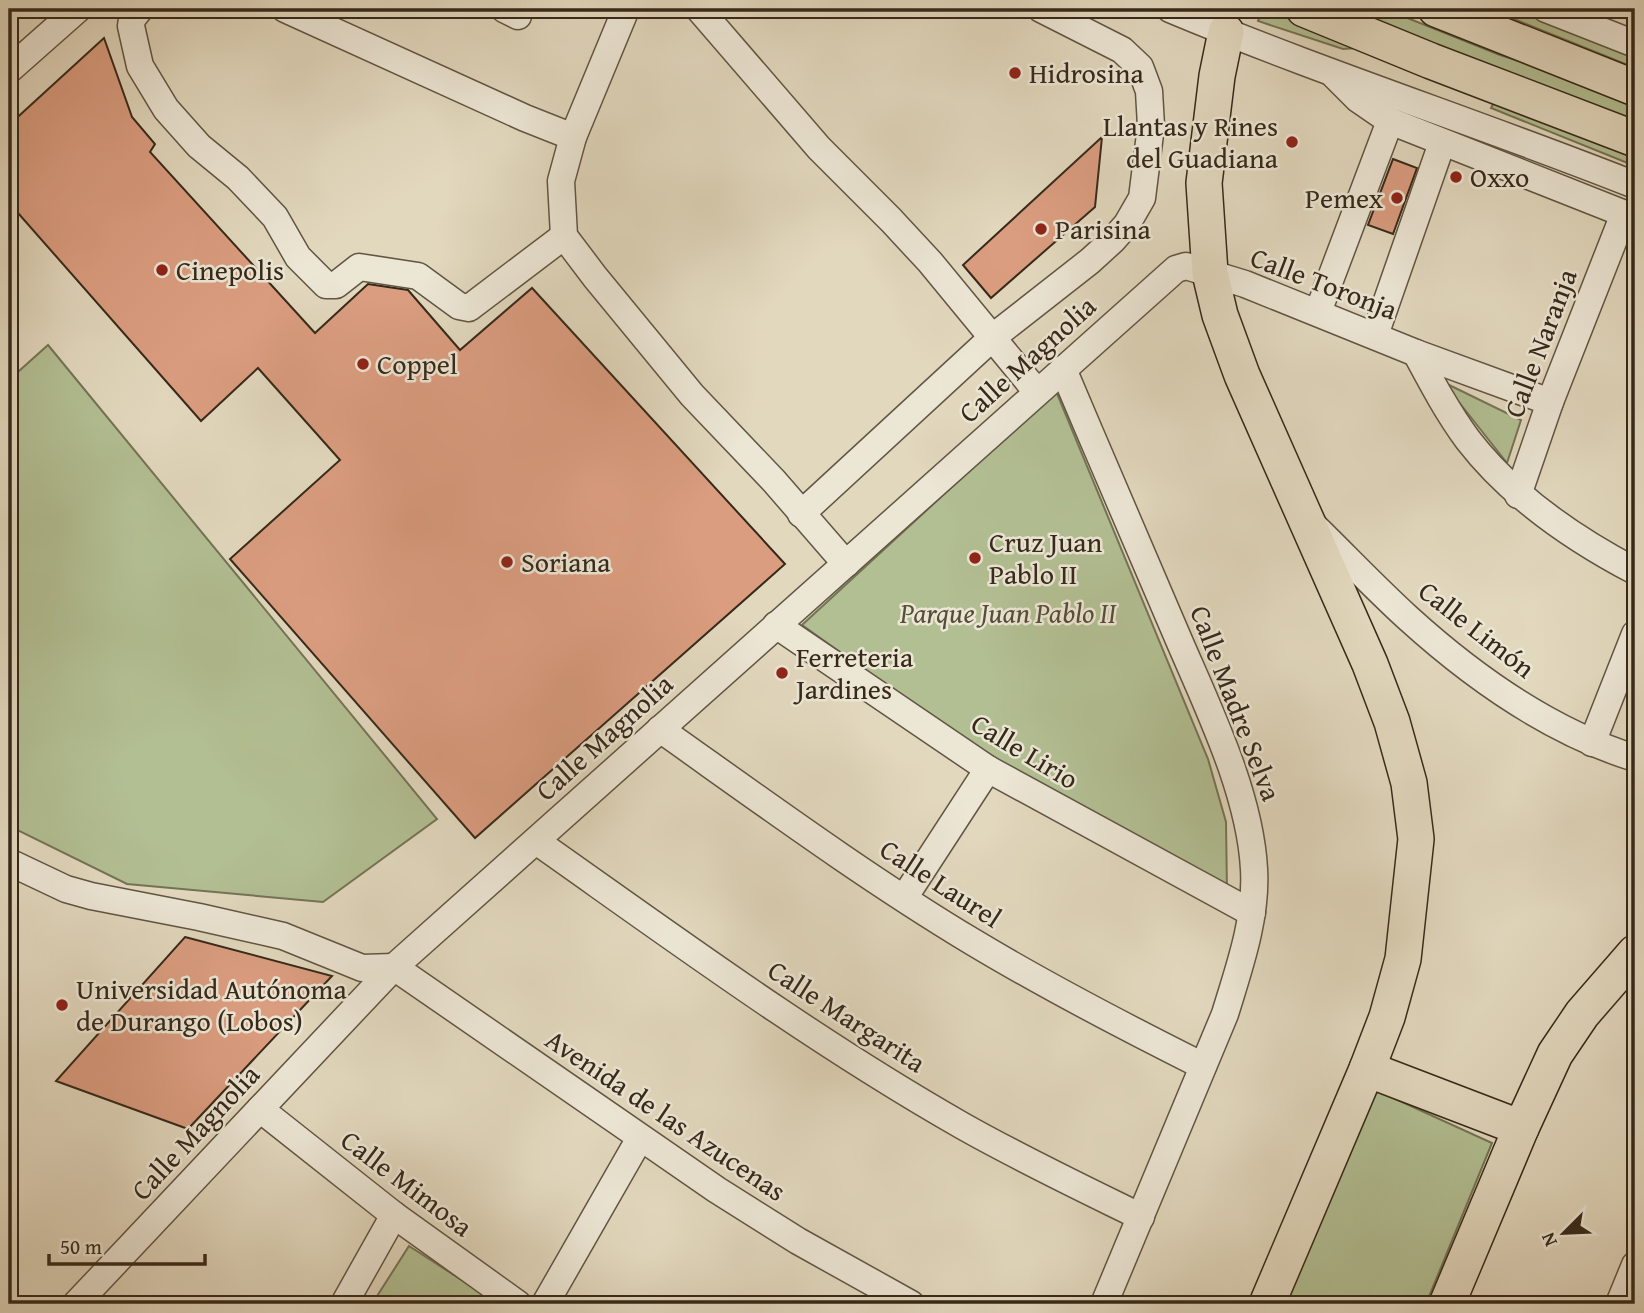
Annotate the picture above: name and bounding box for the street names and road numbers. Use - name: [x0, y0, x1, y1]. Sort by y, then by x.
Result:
- street label: Calle Toronja: [1245, 236, 1404, 330]
- street label: Calle Naranja: [1492, 262, 1587, 423]
- street label: Calle Magnolia: [949, 285, 1105, 432]
- street label: Calle Limón: [1410, 570, 1544, 687]
- street label: Calle Madre Selva: [1180, 599, 1293, 807]
- street label: Calle Magnolia: [526, 663, 682, 810]
- street label: Calle Lirio: [964, 702, 1087, 799]
- street label: Calle Laurel: [872, 828, 1010, 937]
- street label: Calle Margarita: [760, 949, 935, 1082]
- street label: Avenida de las Azucenas: [538, 1019, 795, 1211]
- street label: Calle Magnolia: [121, 1054, 269, 1209]
- street label: Calle Mimosa: [333, 1119, 482, 1246]

